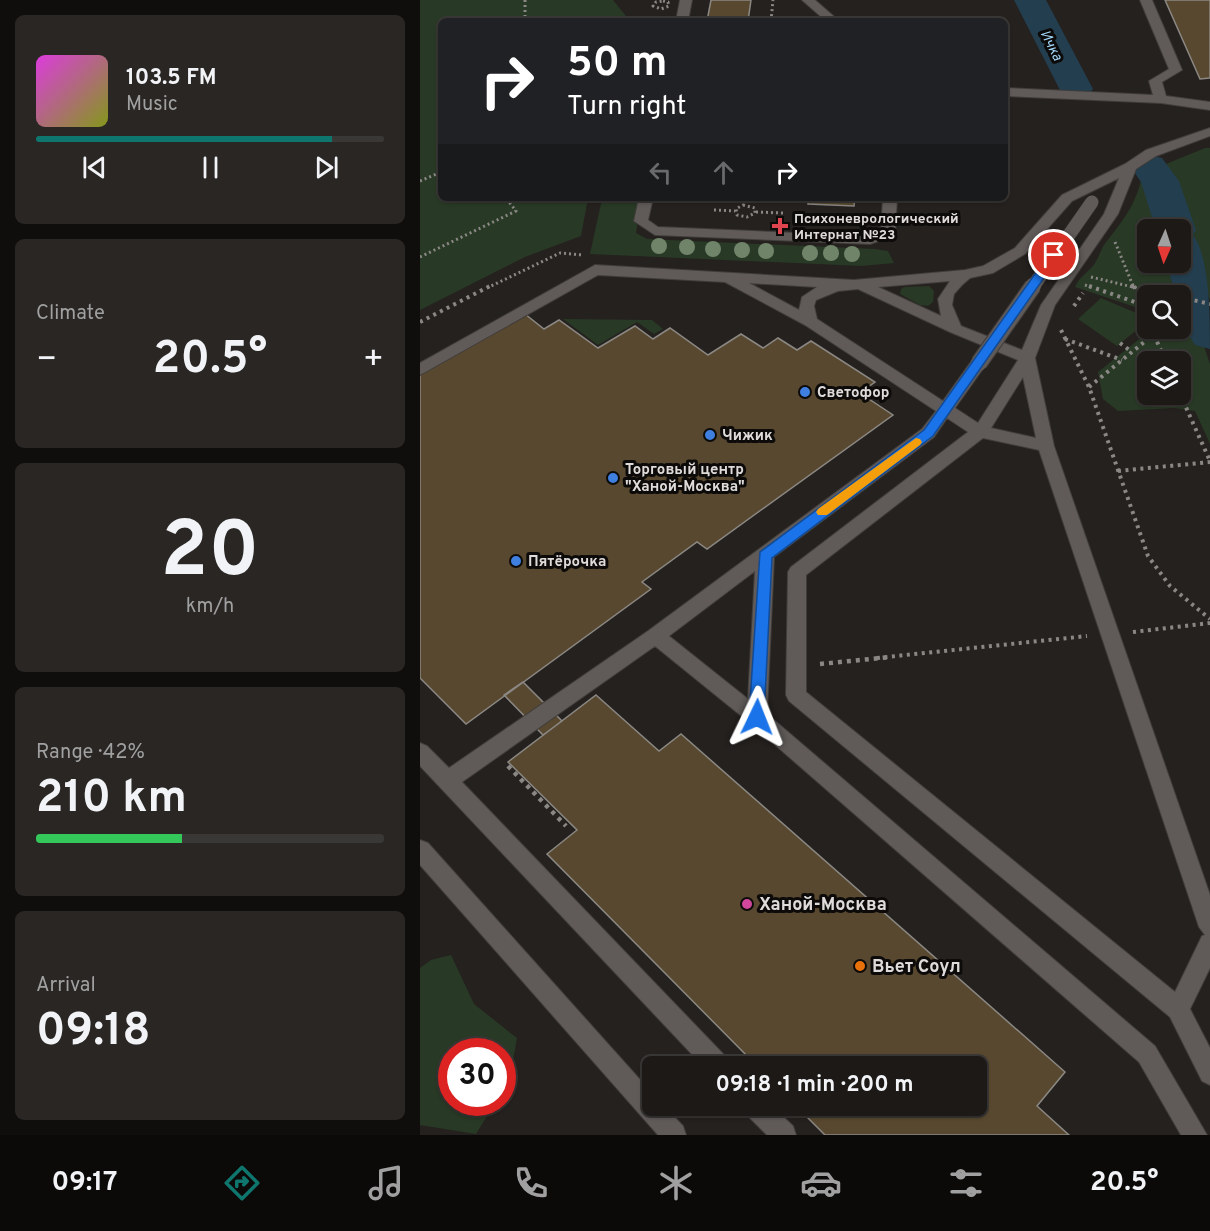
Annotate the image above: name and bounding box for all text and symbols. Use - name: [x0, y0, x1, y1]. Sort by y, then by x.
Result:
- water label: Ичка: [1036, 27, 1066, 65]
- text: 50 m: [567, 38, 668, 91]
- icon: right: [468, 42, 546, 120]
- text: 103.5 FM: [126, 65, 217, 92]
- text: Turn right: [567, 90, 686, 124]
- text: Music: [126, 92, 178, 118]
- icon: previous: [78, 151, 111, 184]
- icon: pause: [194, 151, 227, 184]
- icon: next: [310, 151, 343, 184]
- icon: left: [644, 156, 677, 189]
- icon: ahead: [707, 156, 740, 189]
- icon: right: [770, 156, 803, 189]
- place label: Психоневрологический Интернат №23: [794, 211, 959, 244]
- marker: Психоневрологический Интернат №23: [771, 217, 789, 235]
- north arrow: [1137, 219, 1191, 273]
- map controls: [1137, 219, 1191, 405]
- pin: [1028, 229, 1079, 280]
- icon: arrive: [1037, 238, 1070, 271]
- button: search: [1137, 285, 1191, 339]
- text: Climate: [36, 301, 105, 327]
- text: 20.5°: [153, 332, 267, 389]
- text: −: [36, 340, 57, 382]
- text: +: [363, 340, 384, 382]
- button: layers: [1137, 351, 1191, 405]
- place label: Светофор: [817, 384, 889, 403]
- marker: Светофор: [798, 385, 812, 399]
- place label: Чижик: [722, 427, 773, 446]
- marker: Чижик: [703, 428, 717, 442]
- place label: Торговый центр "Ханой-Москва": [625, 461, 745, 497]
- marker: Торговый центр "Ханой-Москва": [606, 471, 620, 485]
- text: 20: [161, 505, 259, 604]
- place label: Пятёрочка: [528, 553, 606, 572]
- marker: Пятёрочка: [509, 554, 523, 568]
- text: km/h: [186, 594, 234, 620]
- position arrow: [725, 685, 789, 749]
- text: Range · 42%: [36, 740, 145, 766]
- text: 210 km: [36, 771, 187, 828]
- place label: Ханой-Москва: [759, 894, 887, 917]
- marker: Ханой-Москва: [740, 897, 754, 911]
- place label: Вьет Соул: [872, 956, 961, 979]
- marker: Вьет Соул: [853, 959, 867, 973]
- text: Arrival: [36, 973, 96, 999]
- text: 09:18: [36, 1004, 150, 1061]
- speed limit sign: 30: [438, 1038, 516, 1116]
- text: 09:18 · 1 min · 200 m: [715, 1072, 914, 1099]
- icon: directions: [221, 1162, 263, 1204]
- icon: music: [365, 1162, 407, 1204]
- icon: phone: [510, 1162, 552, 1204]
- icon: climate: [655, 1162, 697, 1204]
- icon: car: [800, 1162, 842, 1204]
- icon: filters: [945, 1162, 987, 1204]
- text: 09:17: [51, 1166, 118, 1200]
- text: 20.5°: [1090, 1166, 1159, 1200]

